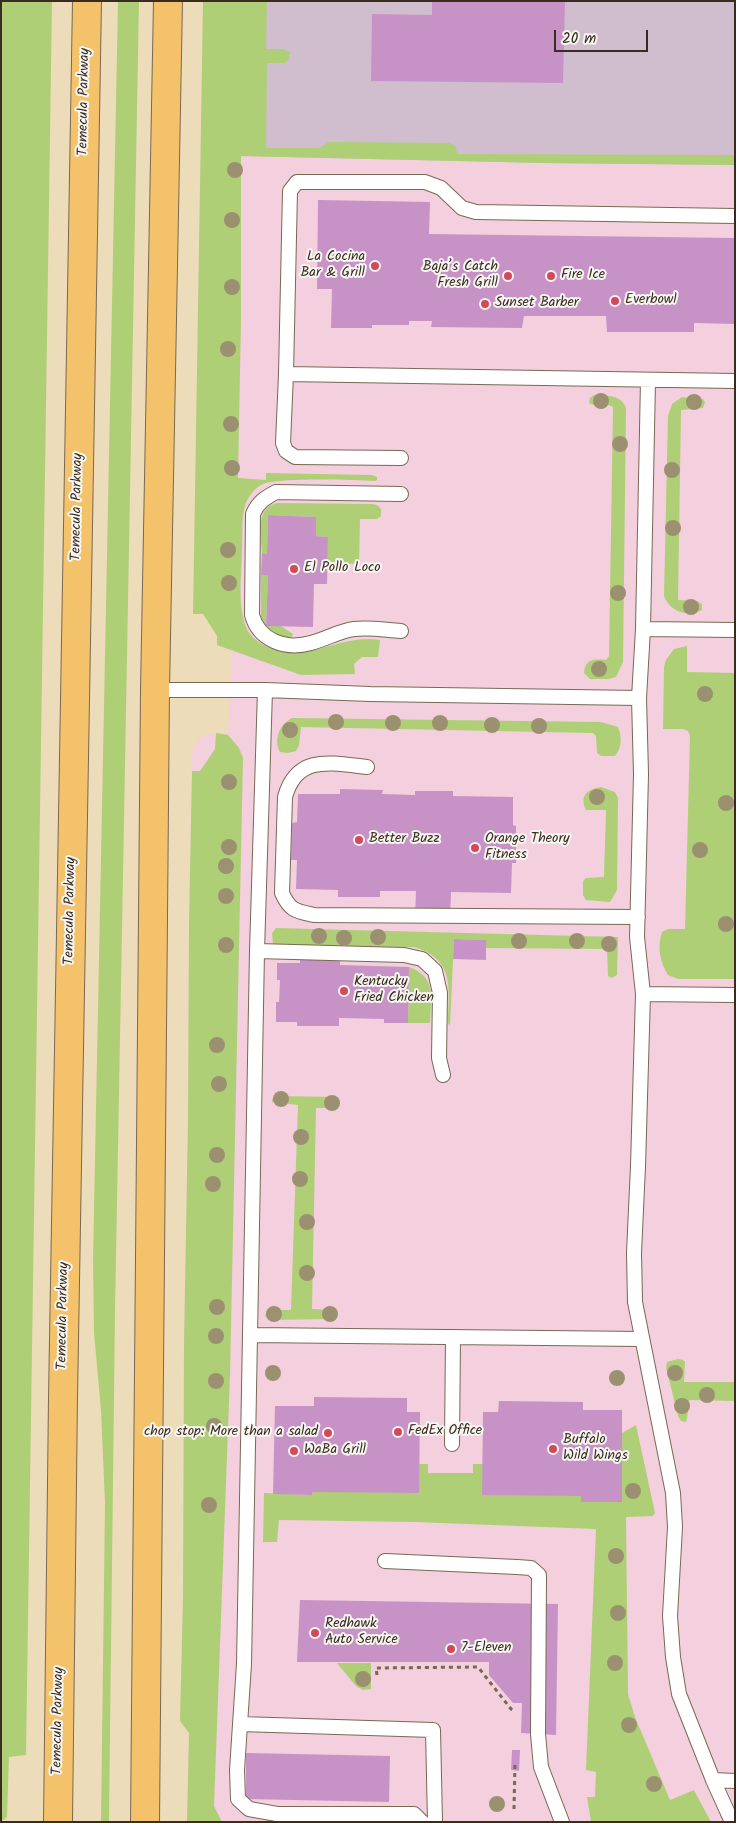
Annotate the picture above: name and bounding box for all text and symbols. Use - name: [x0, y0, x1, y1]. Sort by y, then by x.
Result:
- scale bar: [556, 20, 650, 52]
- text: 20 m: [562, 27, 596, 51]
- street label: Temecula Parkway: [76, 48, 94, 156]
- place label: La Cocina Bar & Grill: [300, 250, 365, 282]
- marker: La Cocina Bar & Grill: [369, 260, 381, 272]
- place label: Baja’s Catch Fresh Grill: [423, 260, 498, 292]
- place label: Fire Ice: [561, 268, 605, 284]
- marker: Baja’s Catch Fresh Grill: [502, 270, 514, 282]
- marker: Fire Ice: [545, 270, 557, 282]
- place label: Everbowl: [625, 293, 677, 309]
- marker: Everbowl: [609, 295, 621, 307]
- place label: Sunset Barber: [495, 296, 578, 312]
- marker: Sunset Barber: [479, 298, 491, 310]
- street label: Temecula Parkway: [69, 453, 87, 561]
- place label: El Pollo Loco: [304, 561, 381, 577]
- marker: El Pollo Loco: [288, 563, 300, 575]
- place label: Better Buzz: [369, 832, 440, 848]
- place label: Orange Theory Fitness: [485, 832, 570, 864]
- marker: Better Buzz: [353, 834, 365, 846]
- marker: Orange Theory Fitness: [469, 842, 481, 854]
- street label: Temecula Parkway: [62, 857, 80, 965]
- place label: Kentucky Fried Chicken: [354, 975, 434, 1008]
- marker: Kentucky Fried Chicken: [338, 985, 350, 997]
- street label: Temecula Parkway: [55, 1262, 73, 1370]
- place label: FedEx Office: [408, 1424, 482, 1440]
- place label: chop stop: More than a salad: [144, 1425, 318, 1441]
- marker: FedEx Office: [392, 1426, 404, 1438]
- marker: chop stop: More than a salad: [322, 1427, 334, 1439]
- place label: Buffalo Wild Wings: [563, 1433, 628, 1465]
- place label: WaBa Grill: [304, 1443, 366, 1459]
- marker: Buffalo Wild Wings: [547, 1443, 559, 1455]
- marker: WaBa Grill: [288, 1445, 300, 1457]
- place label: Redhawk Auto Service: [325, 1617, 398, 1650]
- marker: Redhawk Auto Service: [309, 1627, 321, 1639]
- place label: 7-Eleven: [461, 1641, 511, 1657]
- marker: 7-Eleven: [445, 1643, 457, 1655]
- street label: Temecula Parkway: [50, 1667, 68, 1775]

